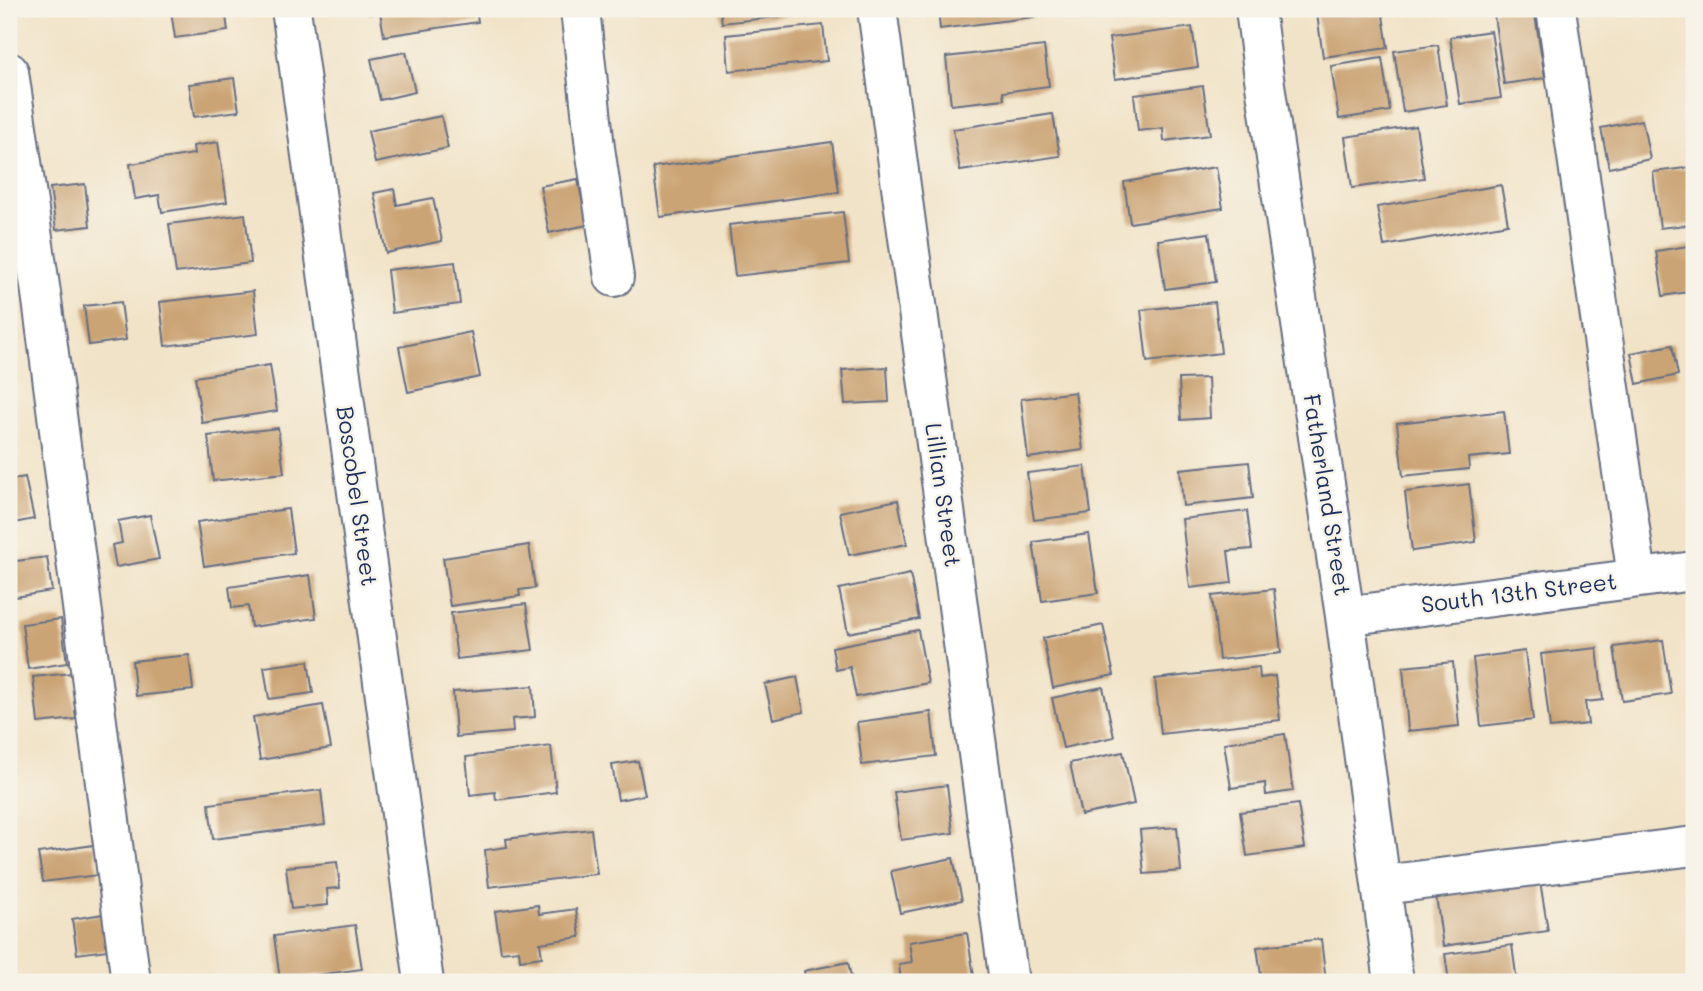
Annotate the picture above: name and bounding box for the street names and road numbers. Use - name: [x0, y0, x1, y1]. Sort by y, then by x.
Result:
- street label: Fatherland Street: [1297, 392, 1359, 598]
- street label: Boscobel Street: [331, 404, 385, 588]
- street label: Lillian Street: [919, 421, 969, 569]
- street label: South 13th Street: [1419, 565, 1618, 619]

